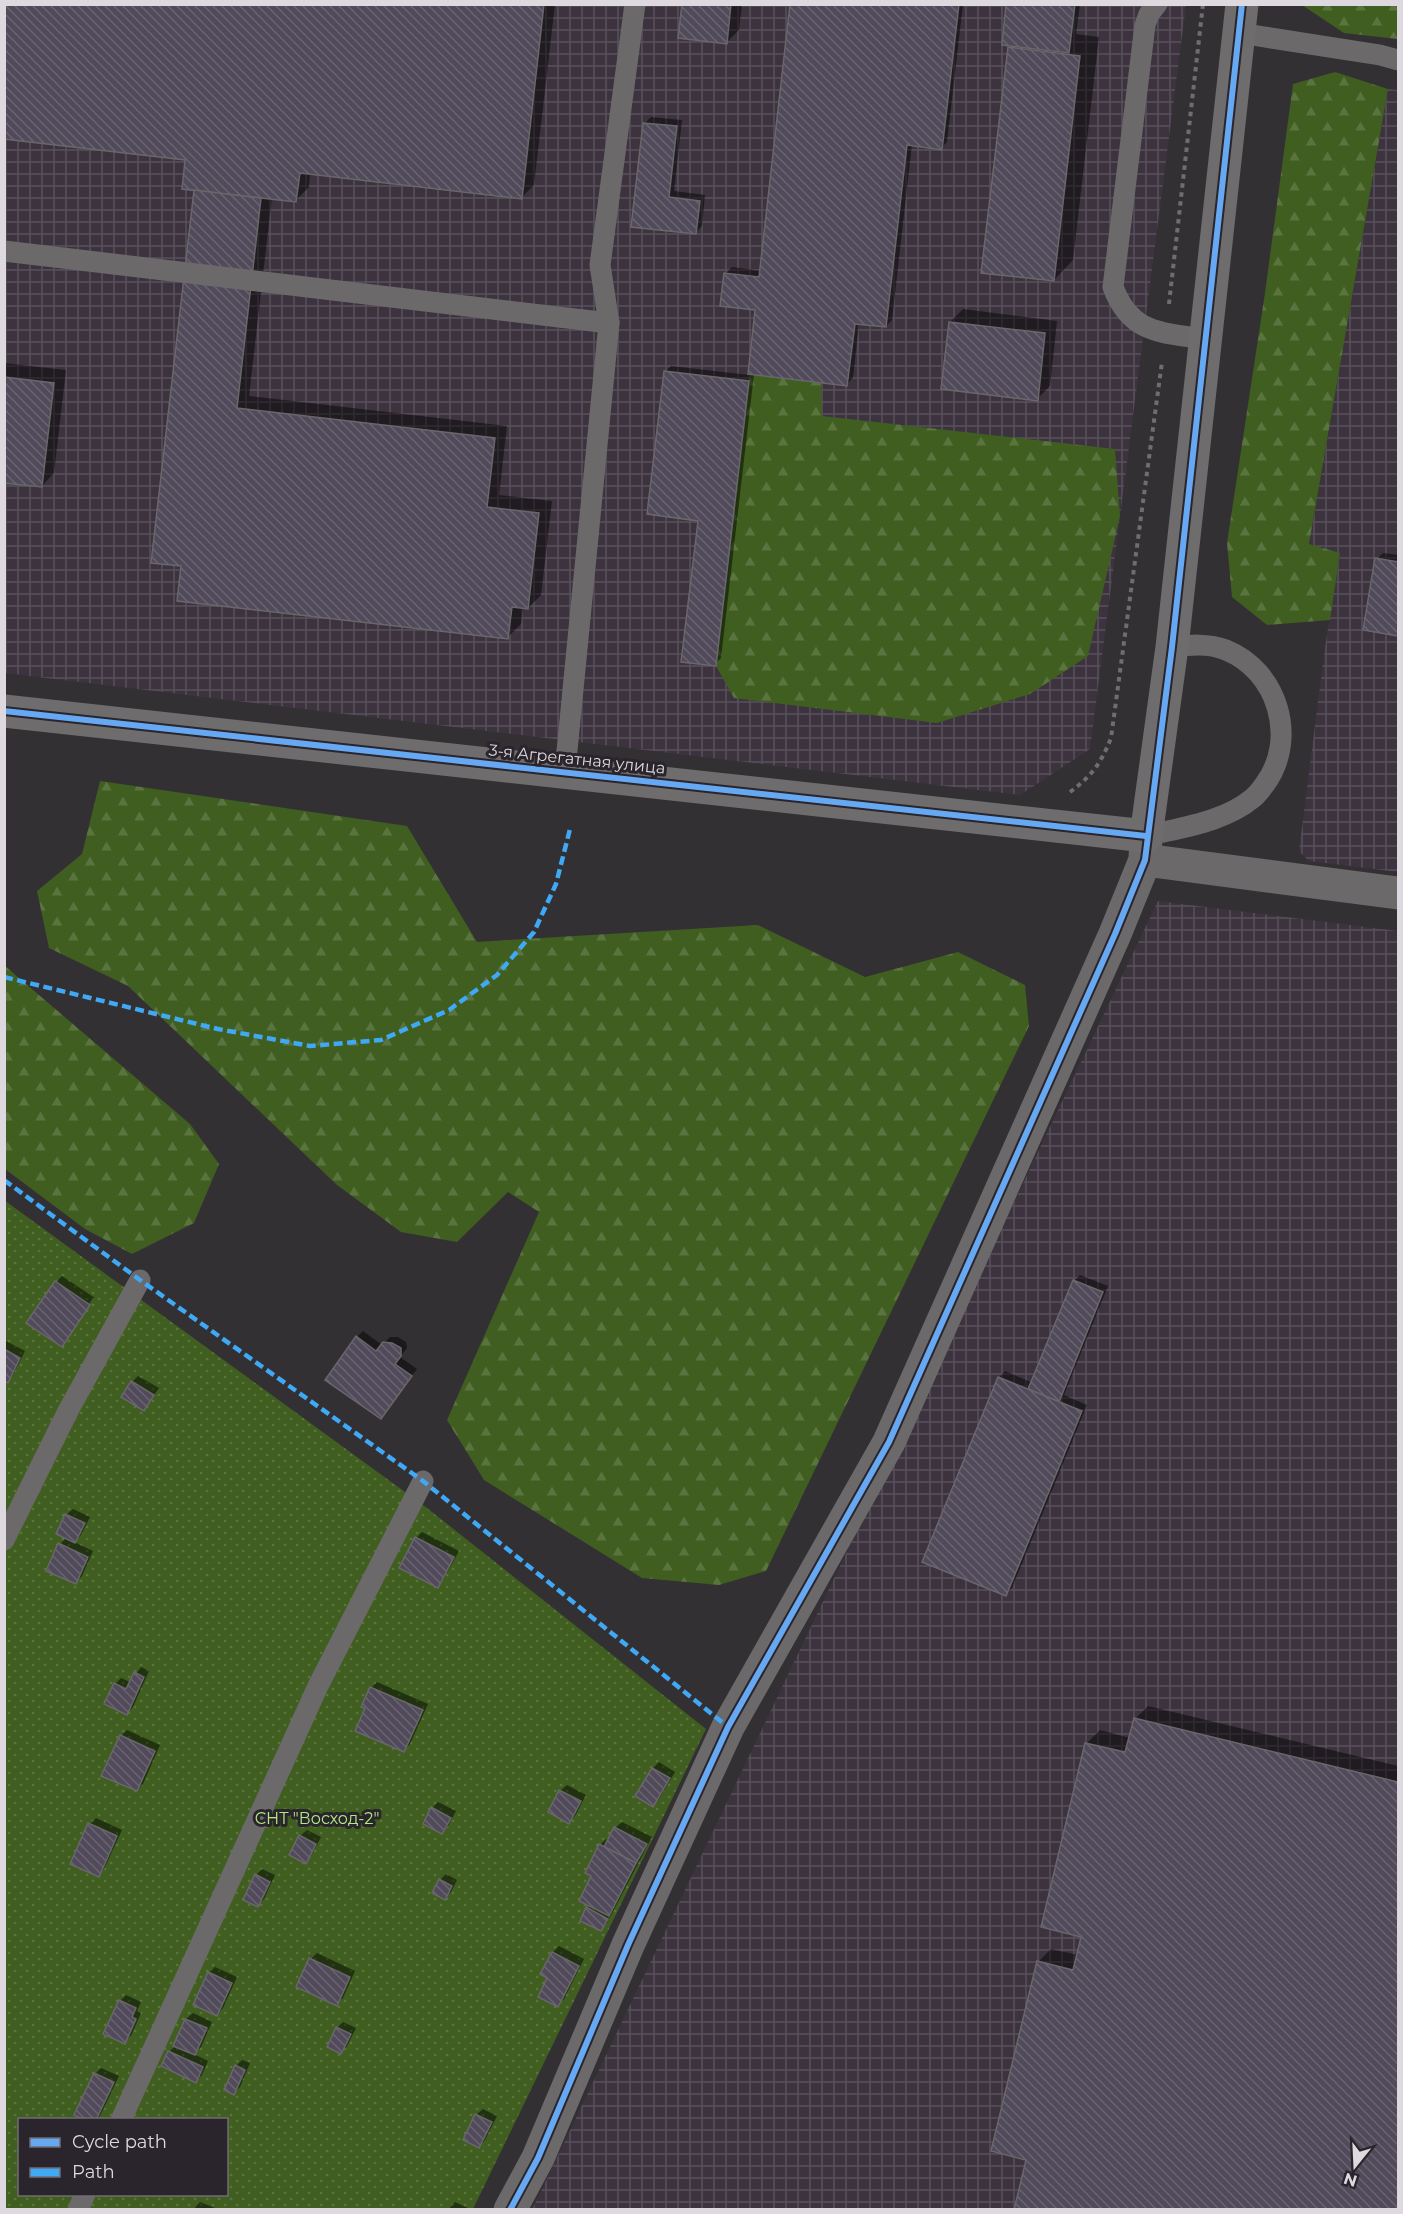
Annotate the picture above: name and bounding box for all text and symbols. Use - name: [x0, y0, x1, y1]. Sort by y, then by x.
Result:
- street label: 3-я Агрегатная улица: [488, 740, 666, 778]
- park label: СНТ "Восход-2": [255, 1809, 379, 1828]
- legend: [18, 2118, 228, 2196]
- text: Cycle path: [72, 2131, 167, 2153]
- north arrow: [1325, 2136, 1385, 2196]
- text: Path: [72, 2161, 115, 2183]
- text: N: [1341, 2169, 1360, 2191]

